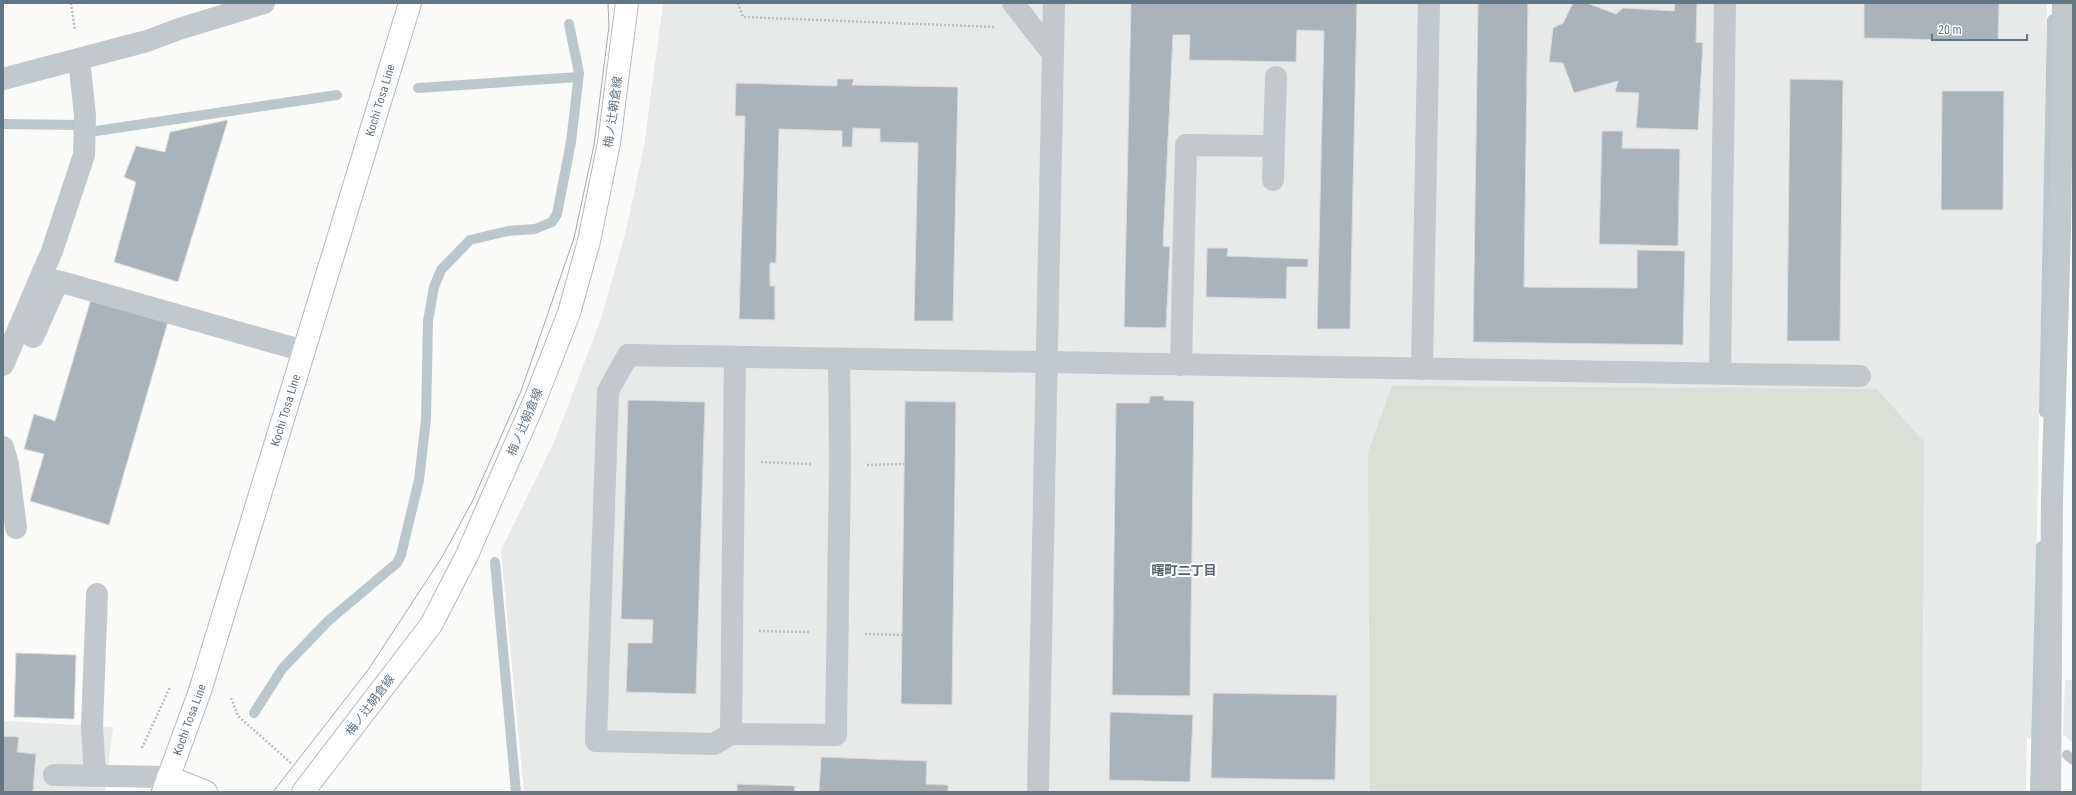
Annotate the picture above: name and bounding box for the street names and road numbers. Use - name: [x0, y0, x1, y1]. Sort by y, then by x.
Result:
- street label: Kochi Tosa Line: [363, 62, 398, 138]
- street label: 梅ノ辻朝倉線: [601, 75, 625, 149]
- street label: Kochi Tosa Line: [268, 372, 303, 448]
- street label: 梅ノ辻朝倉線: [504, 386, 546, 458]
- street label: 梅ノ辻朝倉線: [343, 672, 397, 738]
- street label: Kochi Tosa Line: [170, 682, 209, 757]

